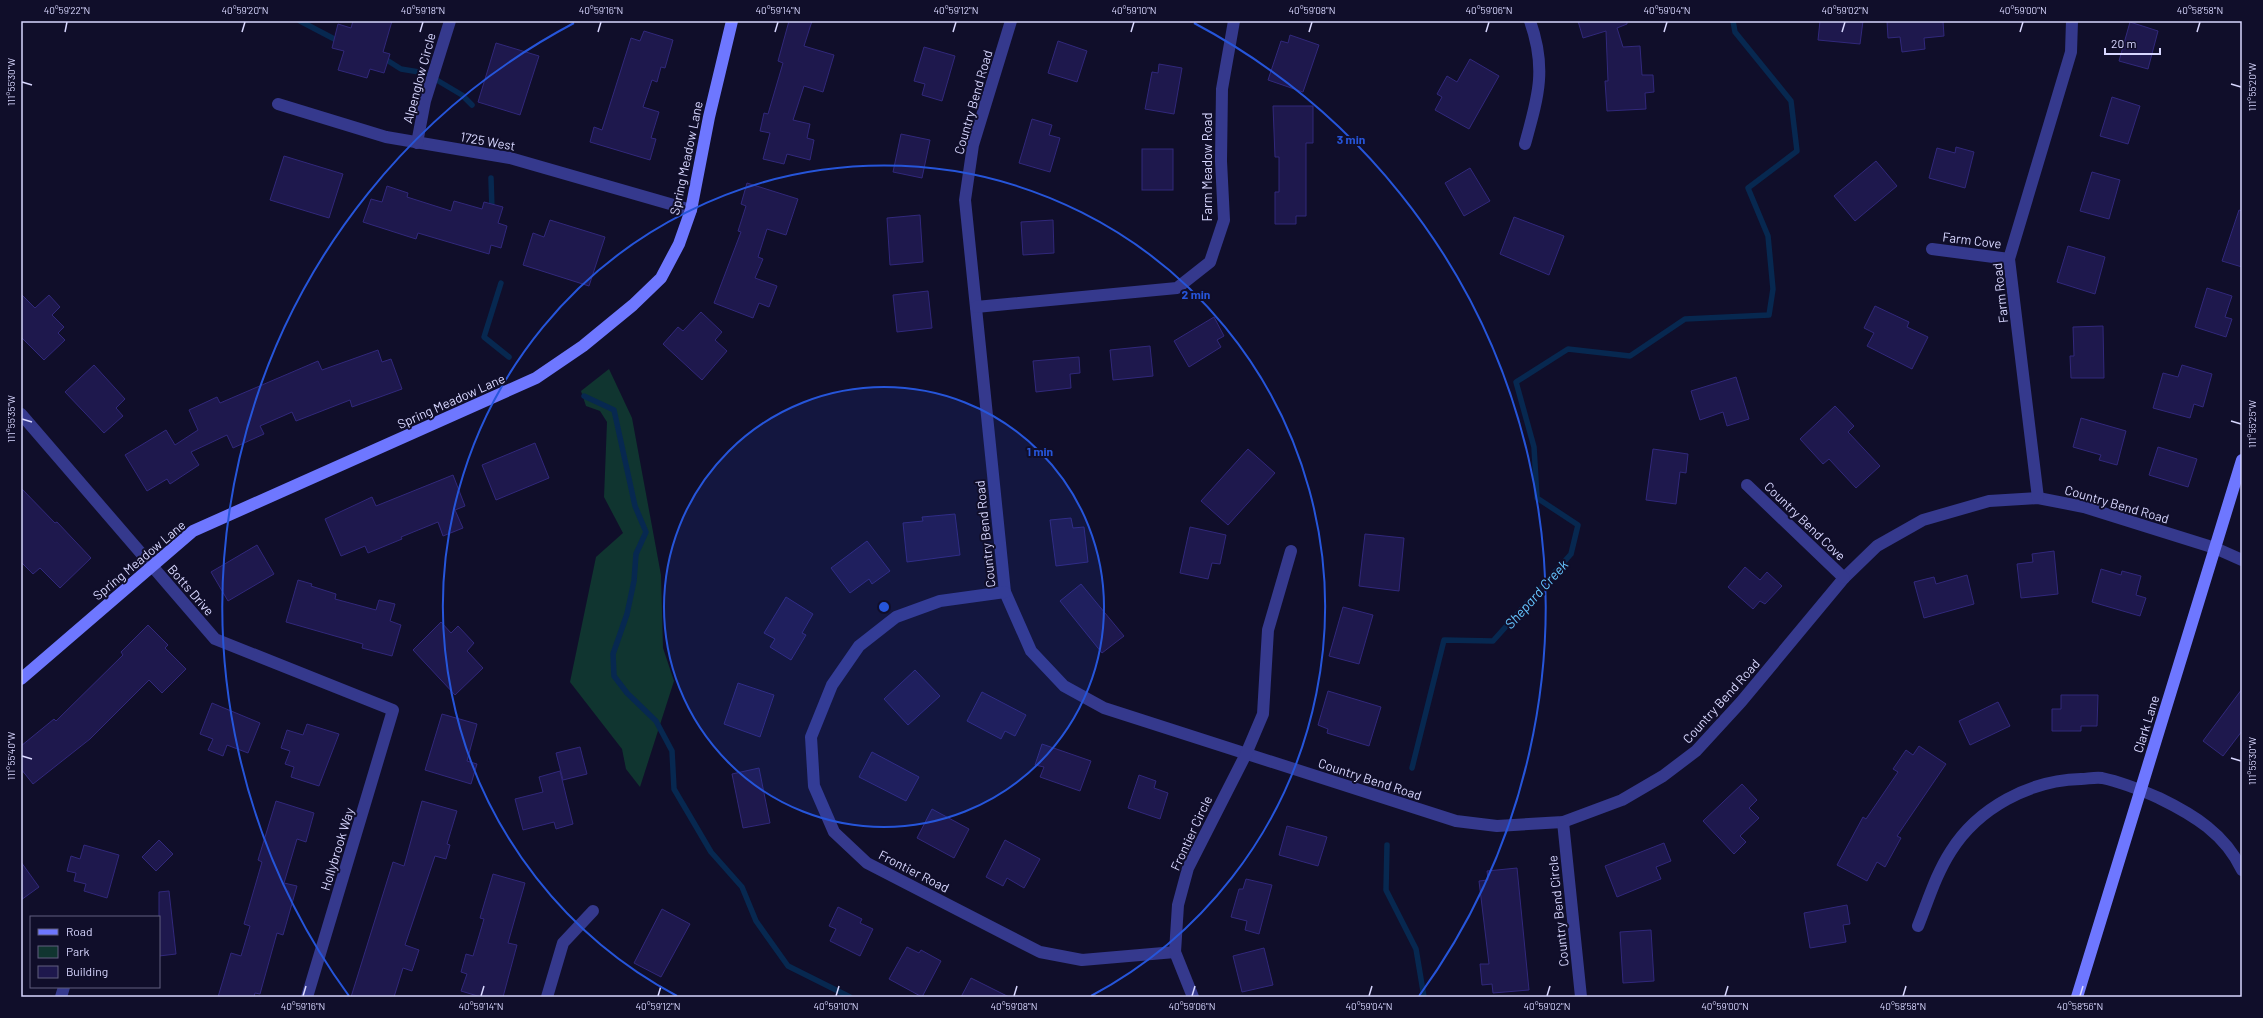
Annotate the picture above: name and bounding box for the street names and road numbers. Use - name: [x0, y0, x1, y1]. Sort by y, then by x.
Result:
- street label: Alpenglow Circle: [399, 31, 439, 125]
- street label: Country Bend Road: [950, 48, 996, 156]
- street label: Spring Meadow Lane: [666, 100, 706, 216]
- street label: Farm Meadow Road: [1199, 112, 1215, 222]
- street label: 1725 West: [459, 128, 517, 154]
- street label: Farm Cove: [1942, 228, 2002, 252]
- street label: Farm Road: [1989, 262, 2011, 324]
- street label: Spring Meadow Lane: [395, 370, 507, 432]
- street label: Country Bend Cove: [1761, 478, 1849, 564]
- street label: Country Bend Road: [971, 480, 999, 588]
- street label: Country Bend Road: [2063, 481, 2171, 527]
- street label: Spring Meadow Lane: [89, 517, 189, 603]
- street label: Botts Drive: [164, 561, 218, 619]
- street label: Country Bend Road: [1679, 656, 1763, 746]
- street label: Clark Lane: [2130, 693, 2162, 755]
- street label: Country Bend Road: [1316, 755, 1424, 803]
- street label: Frontier Circle: [1167, 793, 1215, 873]
- street label: Hollybrook Way: [317, 806, 357, 892]
- street label: Frontier Road: [876, 846, 952, 896]
- street label: Country Bend Circle: [1544, 855, 1572, 967]

